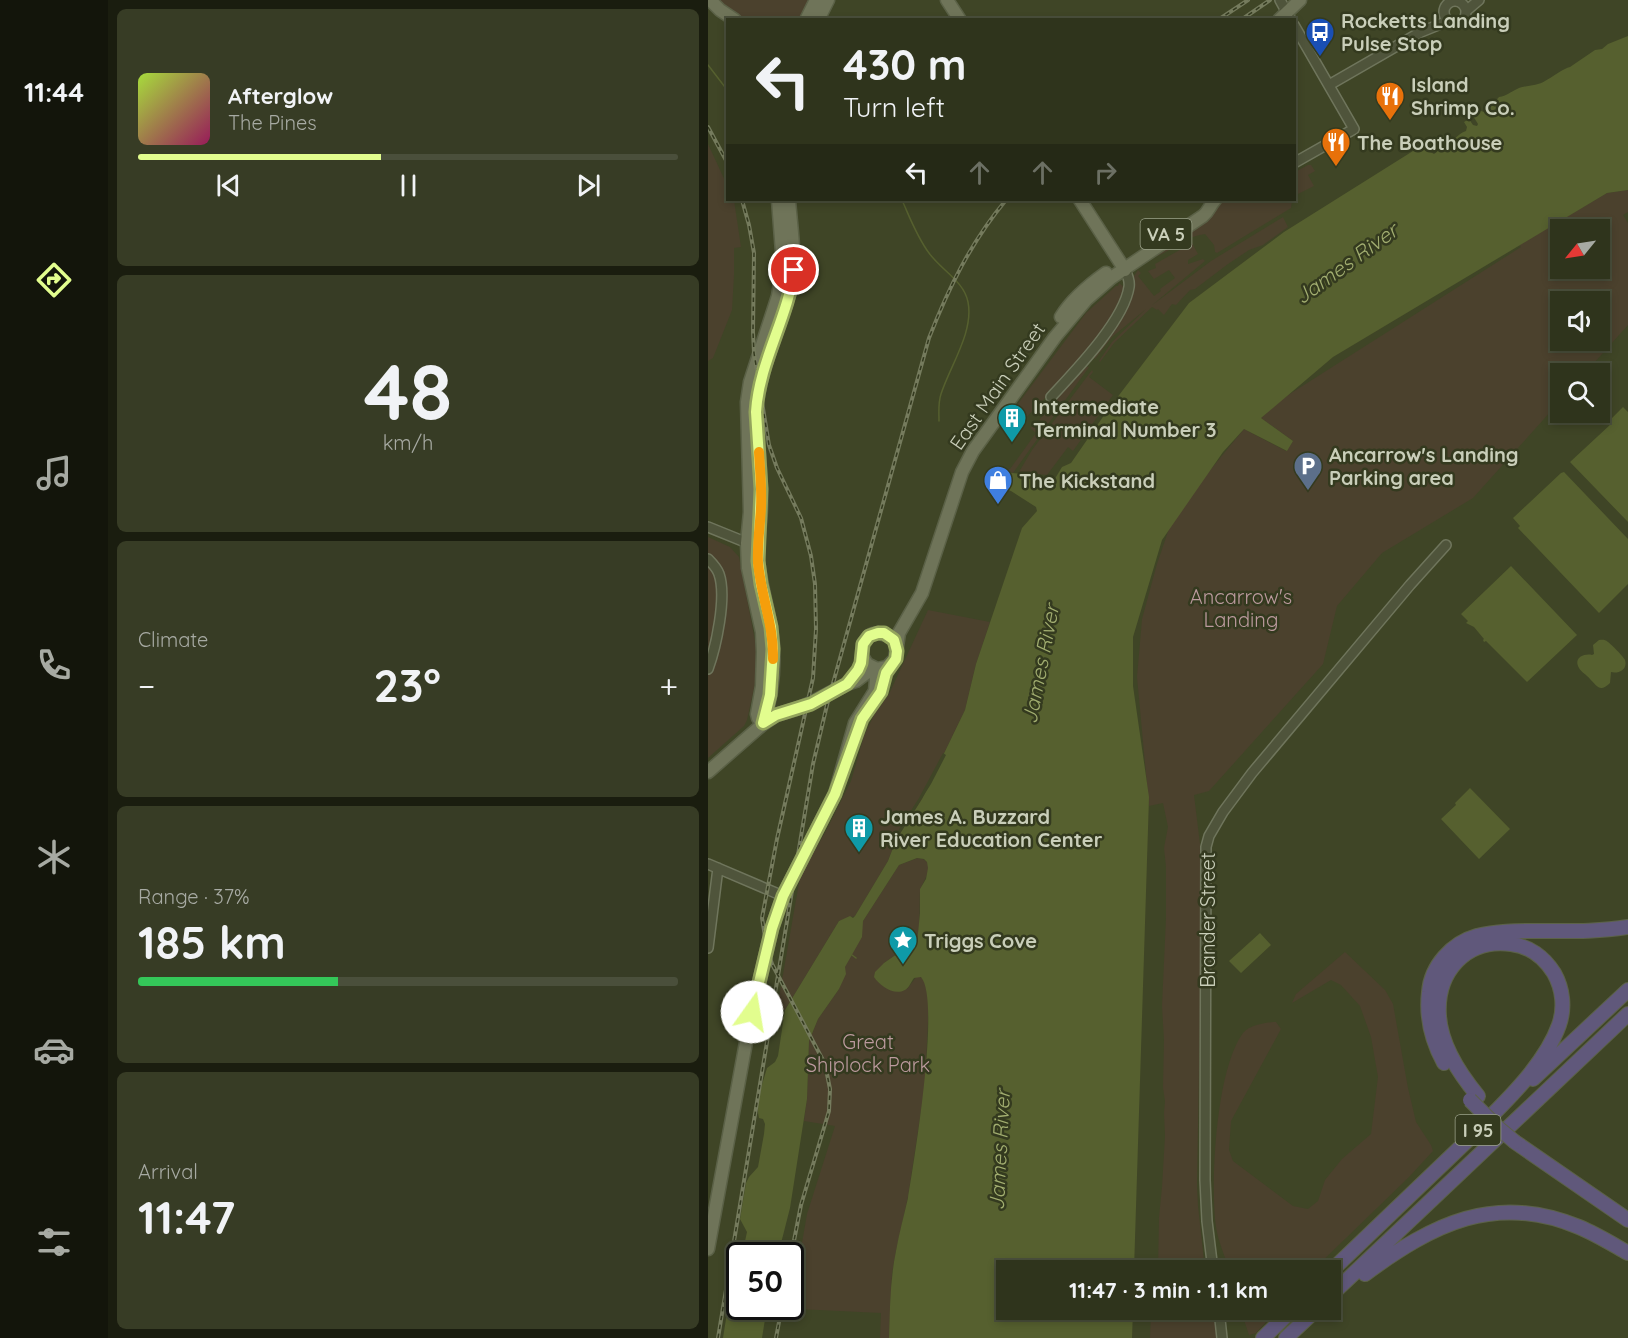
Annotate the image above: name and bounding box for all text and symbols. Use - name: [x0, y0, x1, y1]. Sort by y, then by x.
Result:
- place label: Rocketts Landing Pulse Stop: [1341, 8, 1510, 56]
- bus stop icon: Rocketts Landing Pulse Stop: [1304, 16, 1336, 58]
- text: 430 m: [843, 38, 967, 91]
- icon: left: [744, 42, 822, 120]
- place label: Island Shrimp Co.: [1411, 72, 1515, 120]
- text: 11:44: [24, 75, 84, 109]
- restaurant icon: Island Shrimp Co.: [1374, 80, 1406, 122]
- text: Afterglow: [228, 82, 333, 110]
- text: Turn left: [843, 90, 945, 124]
- text: The Pines: [228, 110, 317, 135]
- restaurant icon: The Boathouse: [1320, 126, 1352, 168]
- place label: The Boathouse: [1357, 130, 1502, 155]
- icon: left: [900, 156, 933, 189]
- icon: ahead: [963, 156, 996, 189]
- icon: ahead: [1026, 156, 1059, 189]
- icon: right: [1089, 156, 1122, 189]
- icon: previous: [212, 169, 245, 202]
- icon: pause: [392, 169, 425, 202]
- icon: next: [572, 169, 605, 202]
- water label: James River: [1289, 215, 1405, 309]
- road number: VA 5: [1140, 219, 1192, 249]
- north arrow: [1550, 219, 1610, 279]
- map controls: [1550, 219, 1610, 423]
- pin: [768, 244, 819, 295]
- icon: arrive: [777, 253, 810, 286]
- icon: directions: [33, 259, 75, 301]
- button: sound: [1550, 291, 1610, 351]
- street label: East Main Street: [944, 317, 1050, 454]
- text: 48: [364, 342, 452, 440]
- button: search: [1550, 363, 1610, 423]
- place label: Intermediate Terminal Number 3: [1033, 394, 1217, 442]
- building icon: Intermediate Terminal Number 3: [996, 402, 1028, 444]
- text: km/h: [383, 430, 433, 455]
- place label: Ancarrow's Landing Parking area: [1329, 442, 1519, 490]
- parking icon: Ancarrow's Landing Parking area: [1292, 450, 1324, 492]
- icon: music: [33, 452, 75, 494]
- shop icon: The Kickstand: [982, 464, 1014, 506]
- place label: The Kickstand: [1019, 468, 1155, 493]
- park label: Ancarrow's Landing: [1190, 584, 1292, 632]
- water label: James River: [1016, 599, 1065, 726]
- text: Climate: [138, 627, 208, 652]
- icon: phone: [33, 644, 75, 686]
- text: 23°: [374, 657, 441, 713]
- text: −: [138, 665, 155, 706]
- text: +: [659, 665, 678, 706]
- place label: James A. Buzzard River Education Center: [880, 804, 1103, 852]
- building icon: James A. Buzzard River Education Center: [843, 812, 875, 854]
- icon: climate: [33, 836, 75, 878]
- street label: Brander Street: [1195, 852, 1220, 988]
- text: Range · 37%: [138, 884, 250, 909]
- text: 185 km: [138, 914, 286, 970]
- place icon: Triggs Cove: [887, 924, 919, 966]
- place label: Triggs Cove: [924, 928, 1037, 953]
- position arrow: [720, 980, 784, 1044]
- icon: car: [33, 1029, 75, 1071]
- park label: Great Shiplock Park: [806, 1029, 930, 1077]
- water label: James River: [983, 1086, 1015, 1211]
- road number: I 95: [1456, 1115, 1500, 1145]
- text: Arrival: [138, 1159, 198, 1184]
- text: 11:47: [138, 1189, 235, 1245]
- icon: filters: [33, 1221, 75, 1263]
- speed limit sign: 50: [726, 1242, 804, 1320]
- text: 11:47 · 3 min · 1.1 km: [1069, 1276, 1268, 1304]

